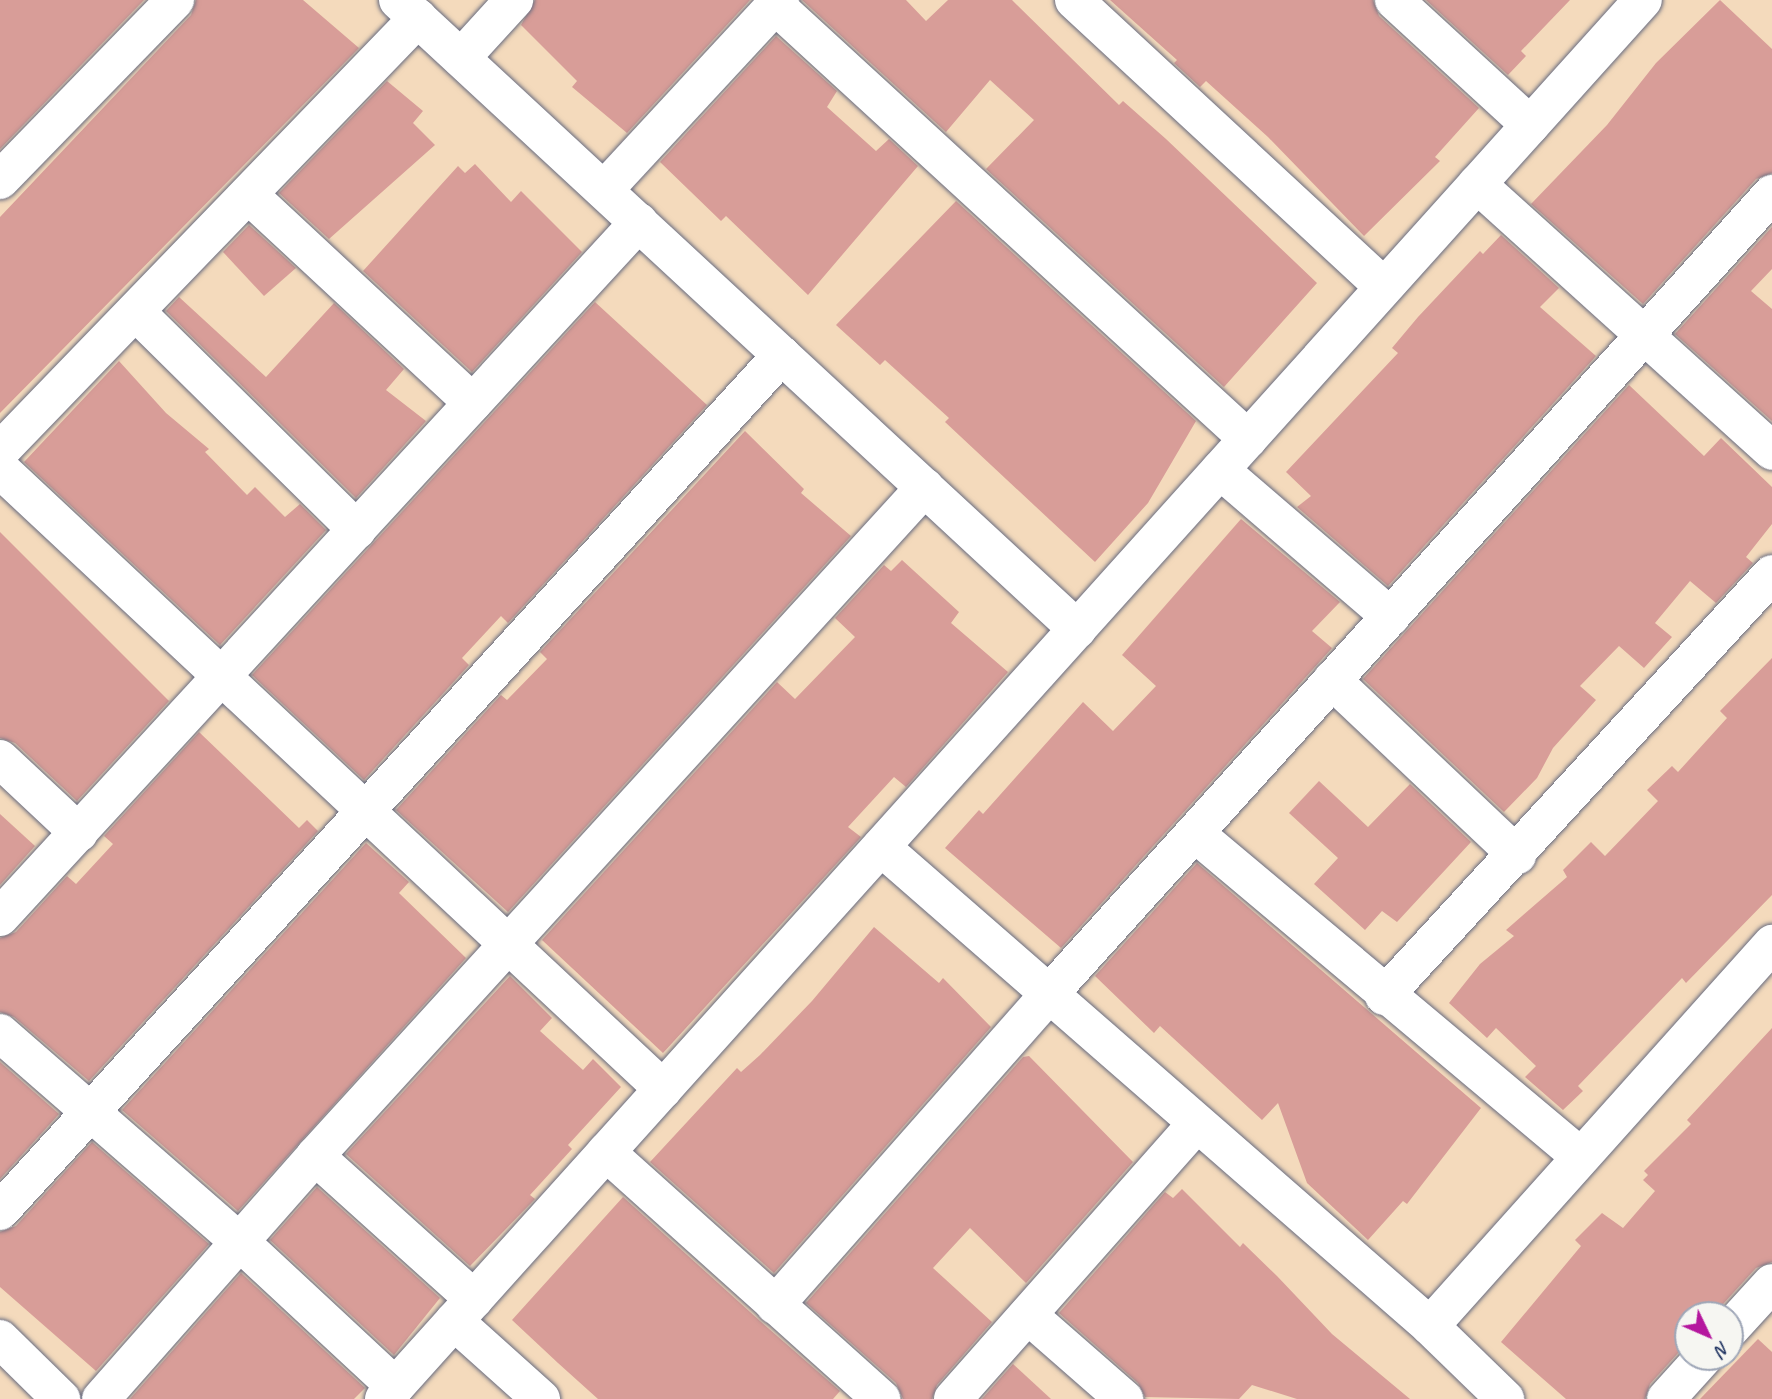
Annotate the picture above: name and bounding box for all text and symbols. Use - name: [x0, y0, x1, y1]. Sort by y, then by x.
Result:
- north arrow: [1674, 1301, 1744, 1371]
- text: N: [1710, 1337, 1735, 1362]

